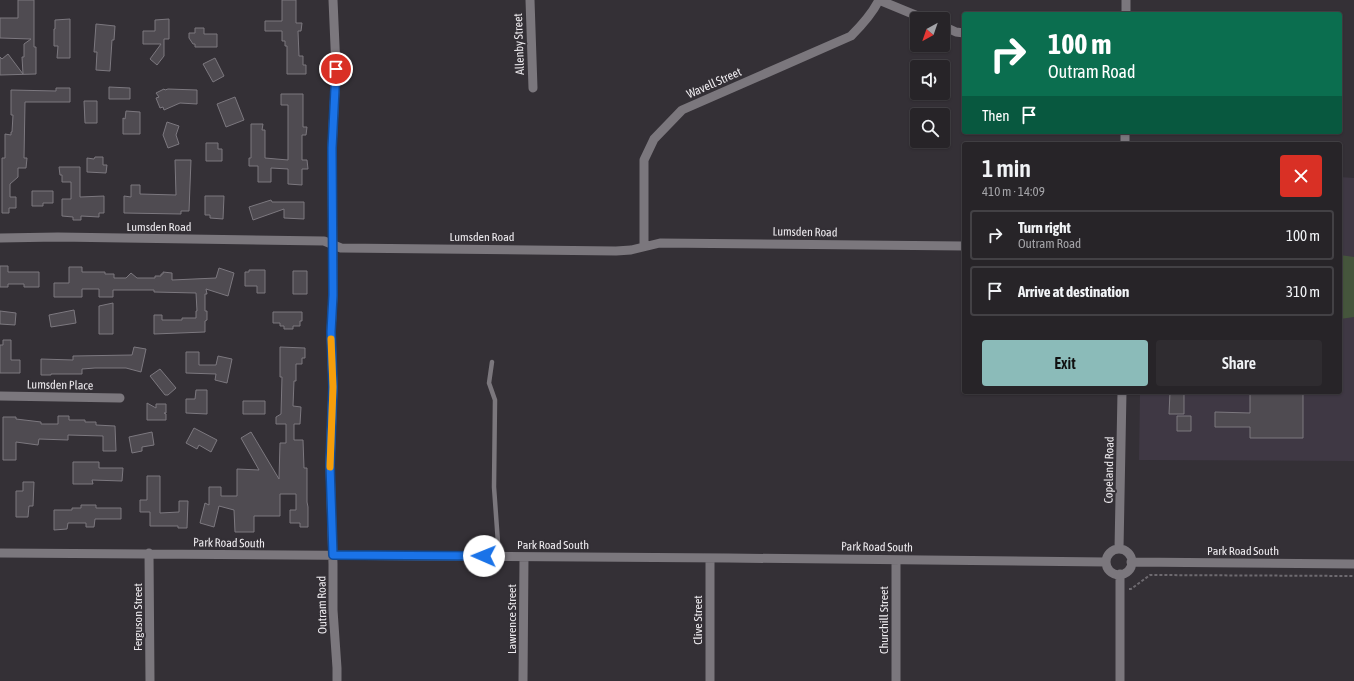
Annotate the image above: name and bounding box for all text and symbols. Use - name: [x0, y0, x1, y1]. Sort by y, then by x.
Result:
- street label: Allenby Street: [511, 12, 527, 75]
- north arrow: [910, 12, 950, 52]
- map controls: [910, 12, 950, 148]
- icon: right: [982, 28, 1034, 80]
- text: 100 m: [1048, 28, 1111, 60]
- pin: [319, 52, 353, 86]
- icon: arrive: [325, 58, 347, 80]
- button: sound: [910, 60, 950, 100]
- text: Outram Road: [1048, 61, 1136, 82]
- street label: Wavell Street: [684, 64, 744, 101]
- icon: arrive: [1018, 104, 1040, 126]
- text: Then: [982, 107, 1010, 124]
- button: search: [910, 108, 950, 148]
- text: 1 min: [982, 155, 1031, 182]
- button: close: [1280, 155, 1322, 197]
- text: 410 m · 14:09: [982, 184, 1045, 199]
- text: Turn right: [1018, 219, 1071, 236]
- street label: Lumsden Road: [127, 220, 191, 234]
- street label: Lumsden Road: [772, 224, 838, 240]
- icon: right: [984, 224, 1006, 246]
- text: 100 m: [1286, 227, 1320, 244]
- street label: Lumsden Road: [450, 230, 514, 244]
- text: Outram Road: [1018, 236, 1081, 251]
- icon: arrive: [984, 280, 1006, 302]
- text: Arrive at destination: [1018, 283, 1129, 300]
- text: 310 m: [1286, 283, 1320, 300]
- button: Exit: [982, 340, 1148, 386]
- button: Share: [1156, 340, 1322, 386]
- street label: Lumsden Place: [27, 377, 93, 393]
- street label: Copeland Road: [1101, 436, 1117, 504]
- street label: Park Road South: [193, 535, 265, 551]
- position arrow: [463, 535, 505, 577]
- street label: Park Road South: [517, 538, 589, 552]
- street label: Park Road South: [841, 539, 913, 555]
- street label: Park Road South: [1207, 544, 1279, 558]
- street label: Outram Road: [314, 576, 330, 634]
- street label: Ferguson Street: [131, 583, 145, 651]
- street label: Lawrence Street: [505, 583, 519, 654]
- street label: Churchill Street: [877, 586, 891, 654]
- street label: Clive Street: [691, 595, 705, 645]

